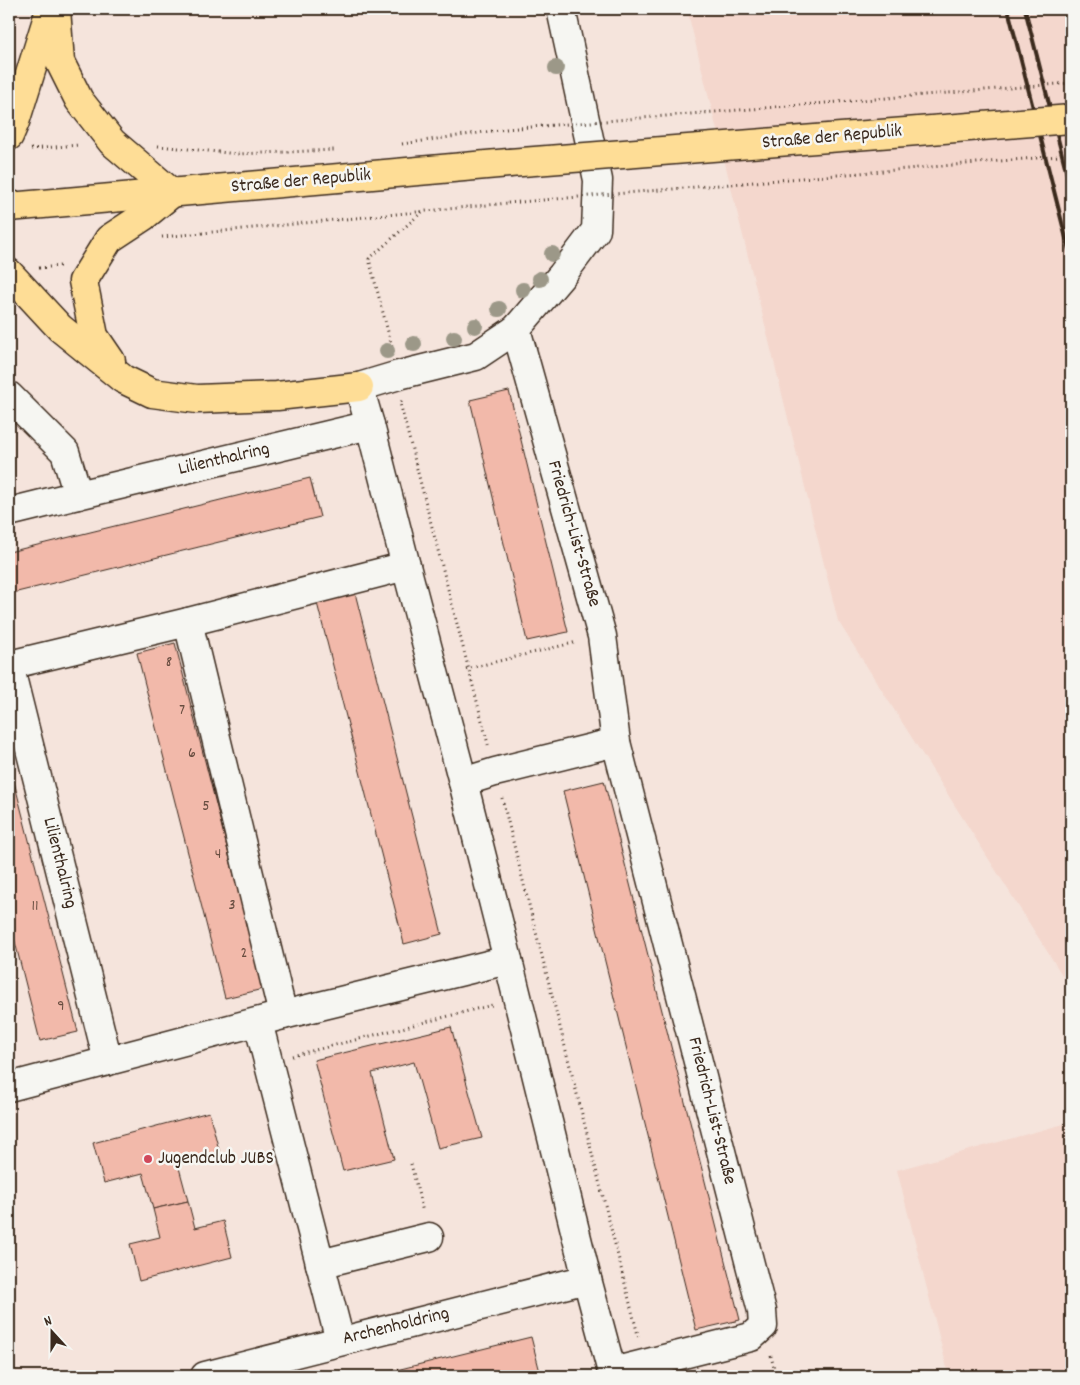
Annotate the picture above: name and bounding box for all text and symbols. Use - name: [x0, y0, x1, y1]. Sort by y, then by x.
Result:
- street label: Straße der Republik: [761, 118, 903, 158]
- street label: Straße der Republik: [230, 162, 372, 202]
- street label: Lilienthalring: [176, 436, 272, 484]
- street label: Friedrich-List-Straße: [539, 458, 607, 610]
- house number: 8: [166, 651, 172, 674]
- house number: 7: [179, 699, 185, 722]
- house number: 6: [188, 742, 196, 765]
- house number: 5: [202, 795, 210, 818]
- street label: Lilienthalring: [35, 815, 83, 911]
- house number: 4: [215, 843, 221, 866]
- house number: 3: [228, 894, 236, 917]
- house number: 11: [31, 895, 39, 918]
- house number: 2: [241, 942, 248, 965]
- house number: 9: [57, 995, 65, 1018]
- street label: Friedrich-List-Straße: [680, 1034, 742, 1188]
- place label: Jugendclub JUBS: [158, 1146, 274, 1173]
- marker: Jugendclub JUBS: [142, 1153, 154, 1165]
- street label: Archenholdring: [340, 1301, 452, 1353]
- north arrow: [28, 1308, 78, 1358]
- text: N: [41, 1311, 55, 1332]

